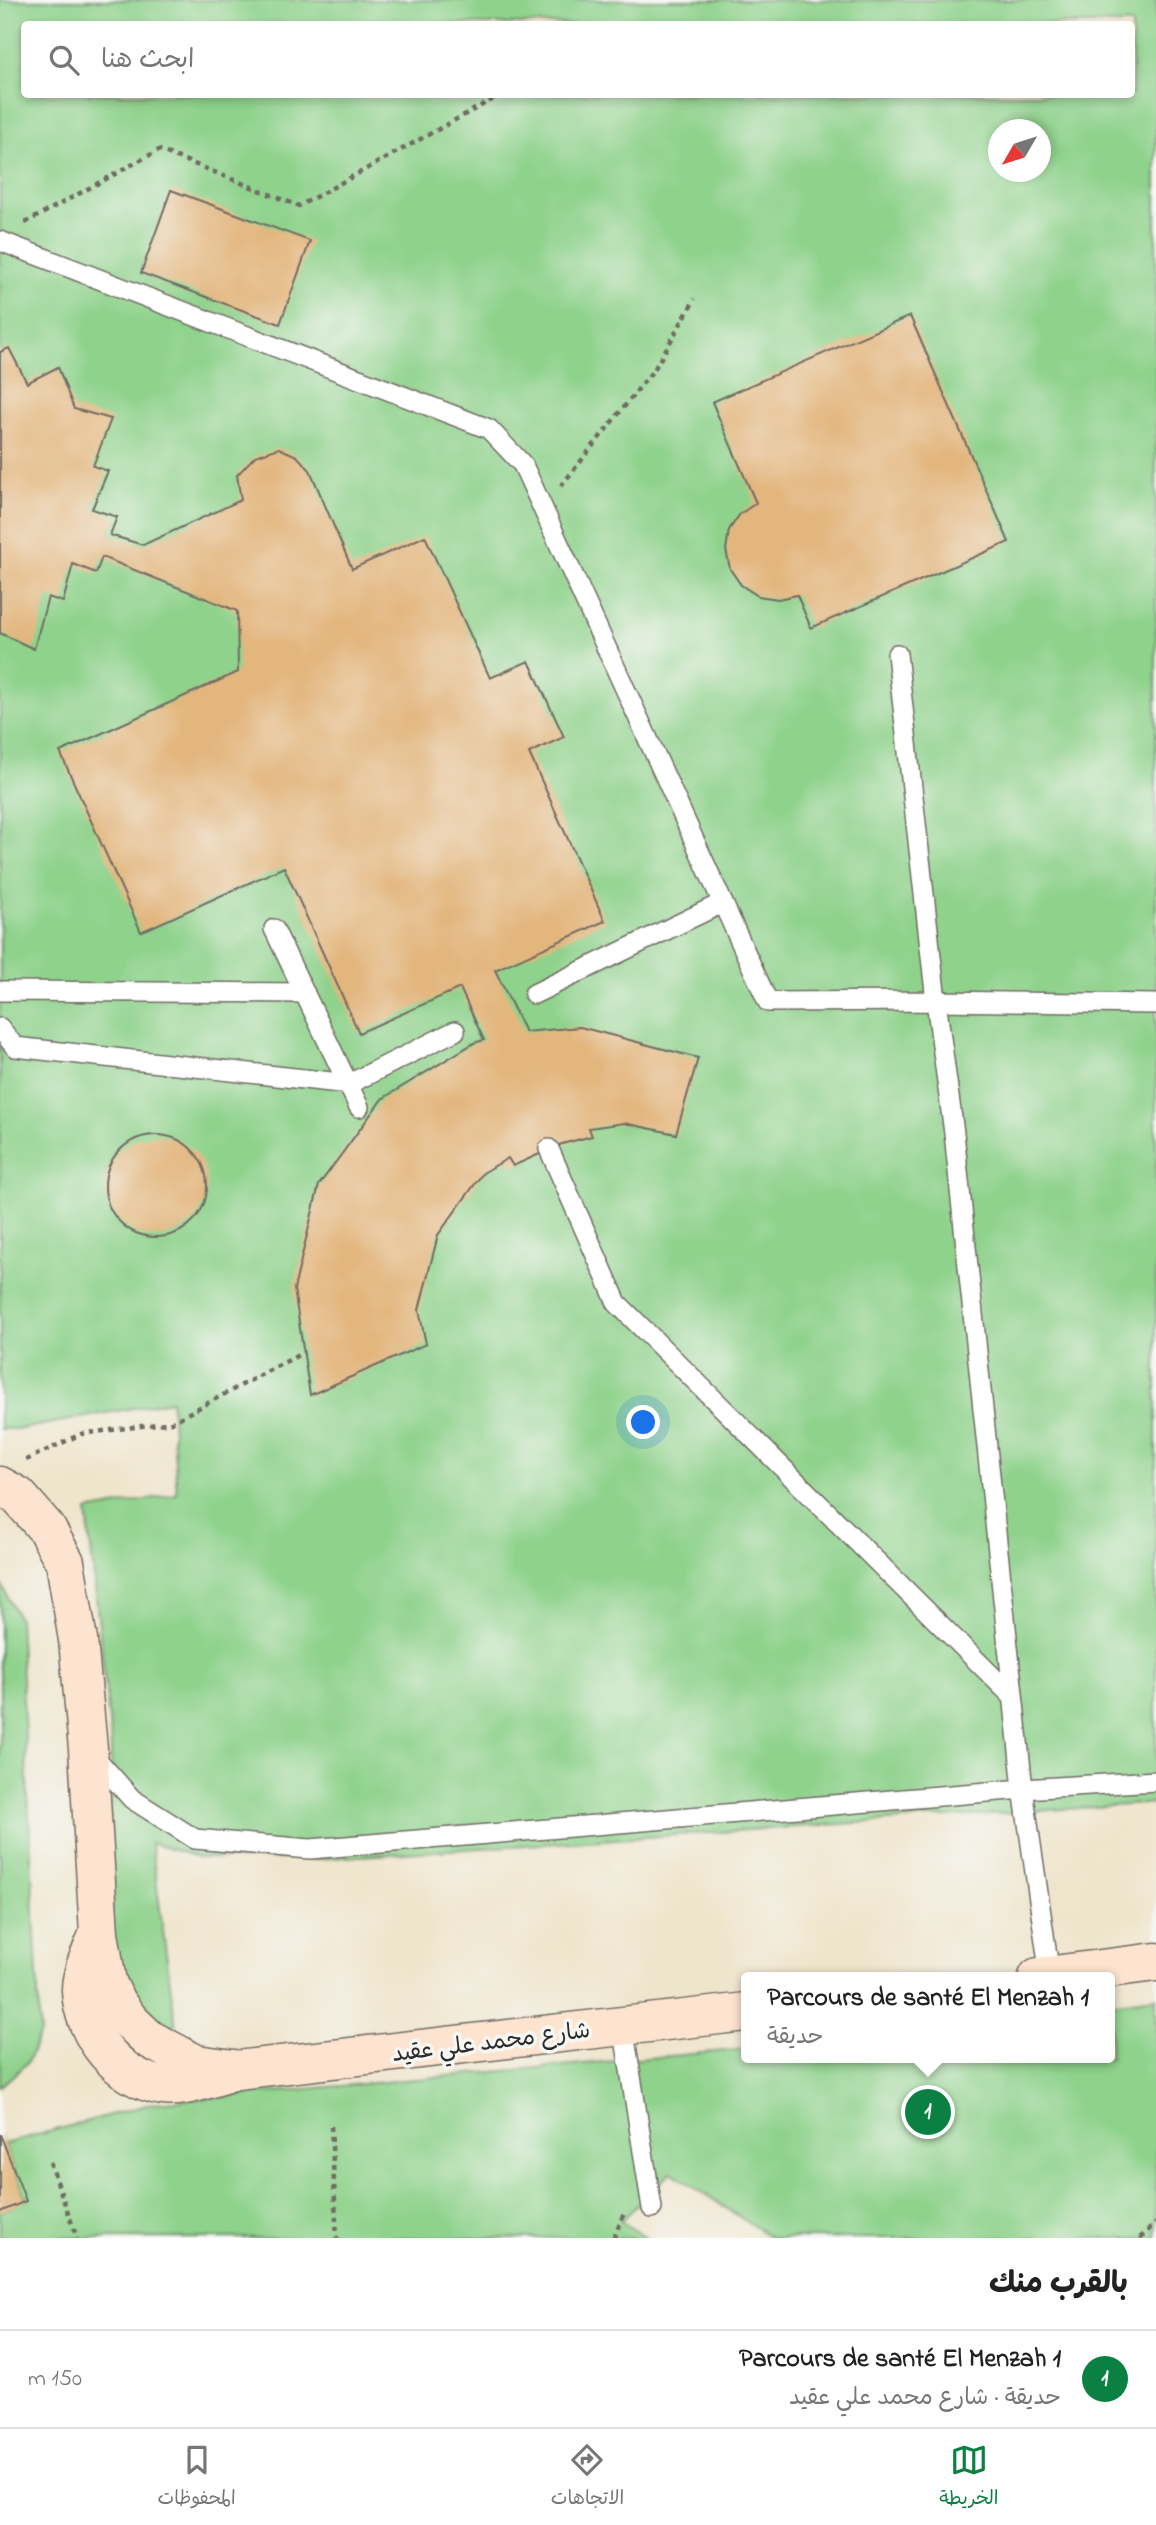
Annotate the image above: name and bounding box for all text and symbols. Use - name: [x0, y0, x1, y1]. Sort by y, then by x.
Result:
- search box: [21, 21, 1135, 98]
- icon: search: [45, 41, 83, 79]
- text: ابحث هنا: [101, 42, 194, 80]
- north arrow: [988, 119, 1051, 182]
- your location: [626, 1405, 660, 1439]
- popup: [741, 1972, 1115, 2063]
- text: Parcours de santé El Menzah 1: [767, 1980, 1089, 2018]
- street label: شارع محمد علي عقيد: [390, 2015, 592, 2074]
- text: حديقة: [767, 2021, 823, 2054]
- pin: 1: [905, 2086, 951, 2138]
- text: بالقرب منك: [989, 2263, 1128, 2307]
- text: Parcours de santé El Menzah 1: [739, 2341, 1061, 2379]
- text: 150 m: [28, 2363, 82, 2396]
- text: 1: [1101, 2363, 1109, 2396]
- text: حديقة · شارع محمد علي عقيد: [789, 2382, 1061, 2415]
- tab: المحفوظات: [158, 2441, 236, 2514]
- tab: الاتجاهات: [551, 2441, 624, 2514]
- tab: الخريطة: [939, 2441, 998, 2514]

